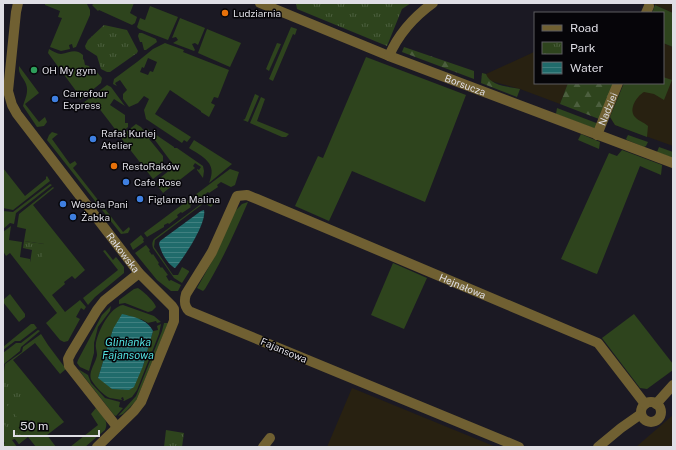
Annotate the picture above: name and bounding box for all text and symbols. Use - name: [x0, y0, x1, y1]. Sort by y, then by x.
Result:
- place label: Ludziarnia: [233, 7, 281, 19]
- marker: Ludziarnia: [220, 8, 230, 18]
- legend: [534, 12, 664, 84]
- text: Road: [570, 21, 598, 35]
- text: Park: [570, 41, 596, 55]
- text: Water: [570, 61, 604, 75]
- place label: OH My gym: [42, 64, 96, 76]
- marker: OH My gym: [29, 65, 39, 75]
- street label: Borsucza: [443, 72, 487, 98]
- place label: Carrefour Express: [63, 87, 108, 111]
- street label: Nadziei: [595, 91, 620, 127]
- marker: Carrefour Express: [50, 94, 60, 104]
- place label: Rafał Kurlej Atelier: [101, 127, 156, 151]
- marker: Rafał Kurlej Atelier: [88, 134, 98, 144]
- place label: RestoRaków: [122, 160, 180, 172]
- marker: RestoRaków: [109, 161, 119, 171]
- place label: Cafe Rose: [134, 176, 181, 188]
- marker: Cafe Rose: [121, 177, 131, 187]
- place label: Figlarna Malina: [148, 193, 220, 205]
- marker: Figlarna Malina: [135, 194, 145, 204]
- place label: Wesoła Pani: [71, 198, 128, 210]
- marker: Wesoła Pani: [58, 199, 68, 209]
- place label: Żabka: [81, 211, 110, 223]
- marker: Żabka: [68, 212, 78, 222]
- street label: Rakowska: [104, 230, 142, 275]
- street label: Hejnałowa: [438, 271, 488, 301]
- street label: Fajansowa: [259, 335, 309, 365]
- water label: Glinianka Fajansowa: [102, 336, 154, 361]
- scale bar: [14, 412, 99, 438]
- text: 50 m: [20, 419, 48, 433]

